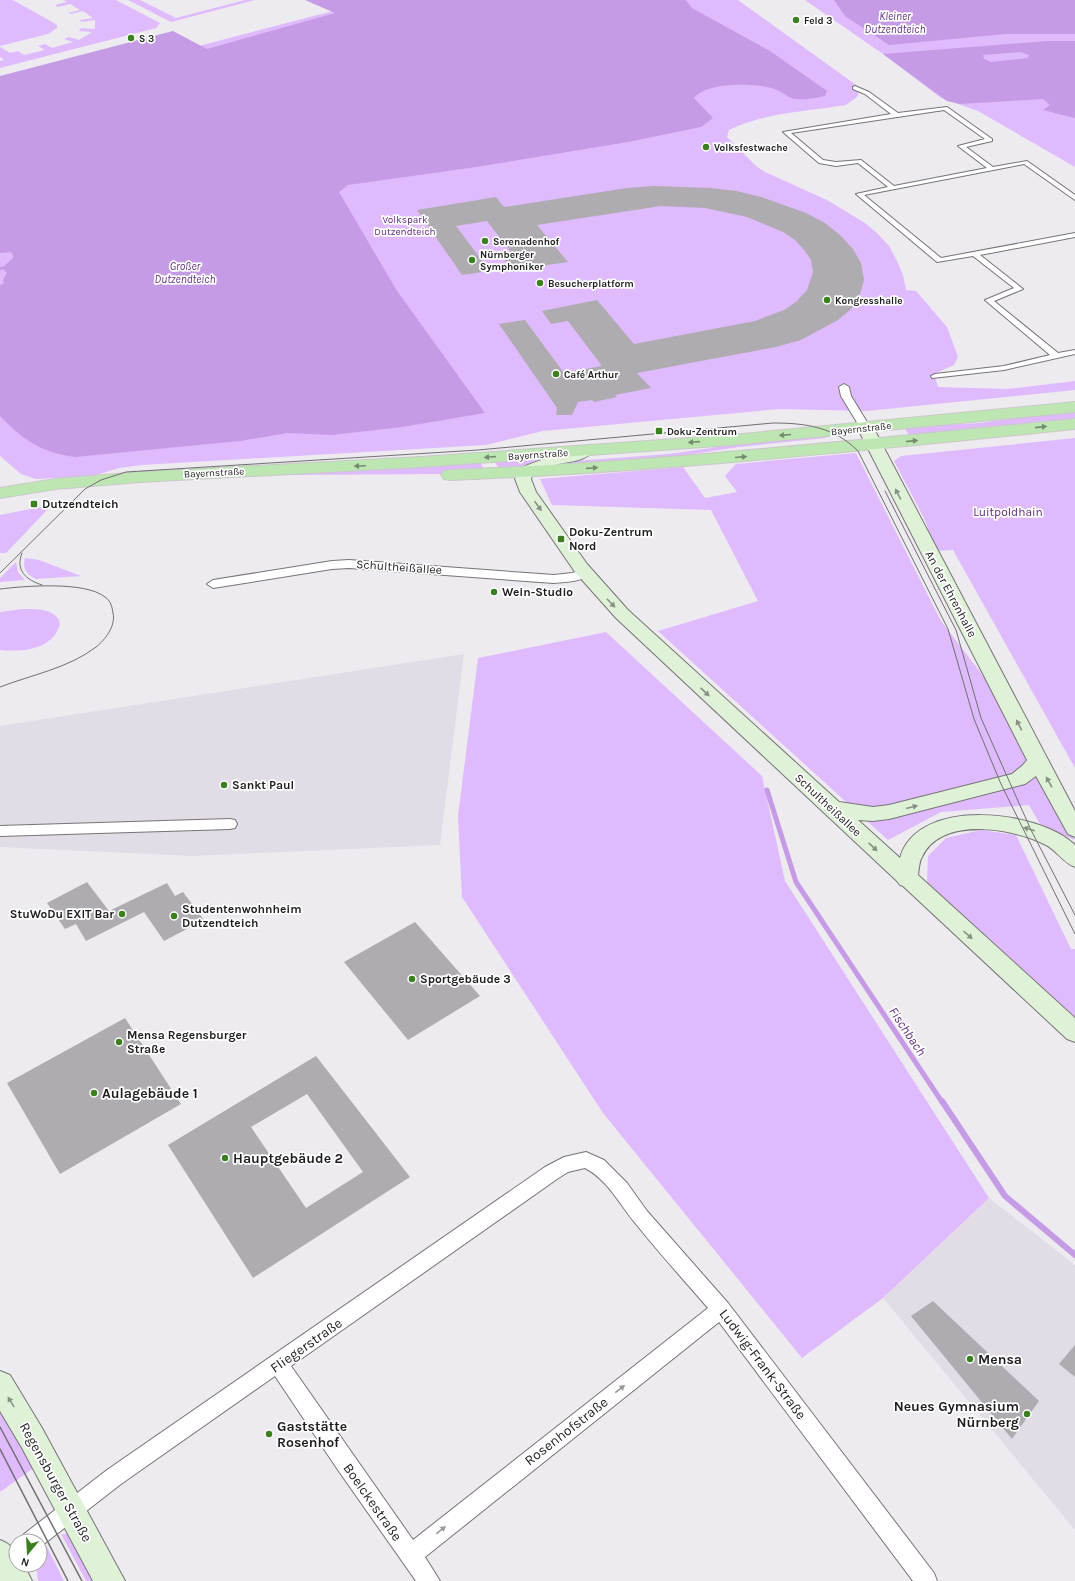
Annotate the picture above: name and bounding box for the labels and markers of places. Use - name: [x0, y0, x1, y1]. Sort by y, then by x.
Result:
- marker: Feld 3: [791, 15, 801, 25]
- place label: Feld 3: [804, 15, 832, 27]
- marker: S 3: [126, 33, 136, 43]
- place label: S 3: [139, 33, 154, 45]
- marker: Volksfestwache: [701, 142, 711, 152]
- place label: Volksfestwache: [714, 142, 788, 154]
- marker: Serenadenhof: [480, 236, 490, 246]
- place label: Serenadenhof: [493, 236, 560, 248]
- place label: Nürnberger Symphoniker: [480, 249, 544, 273]
- marker: Nürnberger Symphoniker: [467, 255, 477, 265]
- marker: Besucherplatform: [535, 278, 545, 288]
- place label: Besucherplatform: [548, 278, 634, 290]
- marker: Kongresshalle: [822, 295, 832, 305]
- place label: Kongresshalle: [835, 295, 903, 307]
- marker: Café Arthur: [551, 369, 561, 379]
- place label: Café Arthur: [564, 369, 618, 381]
- marker: Doku-Zentrum: [654, 426, 664, 436]
- place label: Doku-Zentrum: [667, 426, 737, 438]
- place label: Dutzendteich: [42, 497, 119, 511]
- marker: Dutzendteich: [29, 499, 39, 509]
- place label: Doku-Zentrum Nord: [569, 525, 653, 553]
- marker: Doku-Zentrum Nord: [556, 534, 566, 544]
- place label: Wein-Studio: [502, 585, 573, 599]
- marker: Wein-Studio: [489, 587, 499, 597]
- place label: Sankt Paul: [232, 778, 294, 792]
- marker: Sankt Paul: [219, 780, 229, 790]
- place label: Studentenwohnheim Dutzendteich: [182, 902, 302, 930]
- place label: StuWoDu EXIT Bar: [10, 907, 114, 921]
- marker: StuWoDu EXIT Bar: [117, 909, 127, 919]
- marker: Studentenwohnheim Dutzendteich: [169, 911, 179, 921]
- place label: Sportgebäude 3: [420, 972, 511, 986]
- marker: Sportgebäude 3: [407, 974, 417, 984]
- place label: Mensa Regensburger Straße: [127, 1028, 247, 1056]
- marker: Mensa Regensburger Straße: [114, 1037, 124, 1047]
- place label: Aulagebäude 1: [102, 1085, 198, 1102]
- marker: Aulagebäude 1: [89, 1088, 99, 1098]
- place label: Hauptgebäude 2: [233, 1150, 343, 1167]
- marker: Hauptgebäude 2: [220, 1153, 230, 1163]
- place label: Mensa: [978, 1351, 1022, 1368]
- marker: Mensa: [965, 1354, 975, 1364]
- place label: Neues Gymnasium Nürnberg: [894, 1398, 1019, 1431]
- marker: Neues Gymnasium Nürnberg: [1022, 1409, 1032, 1419]
- place label: Gaststätte Rosenhof: [277, 1418, 347, 1451]
- marker: Gaststätte Rosenhof: [264, 1429, 274, 1439]

